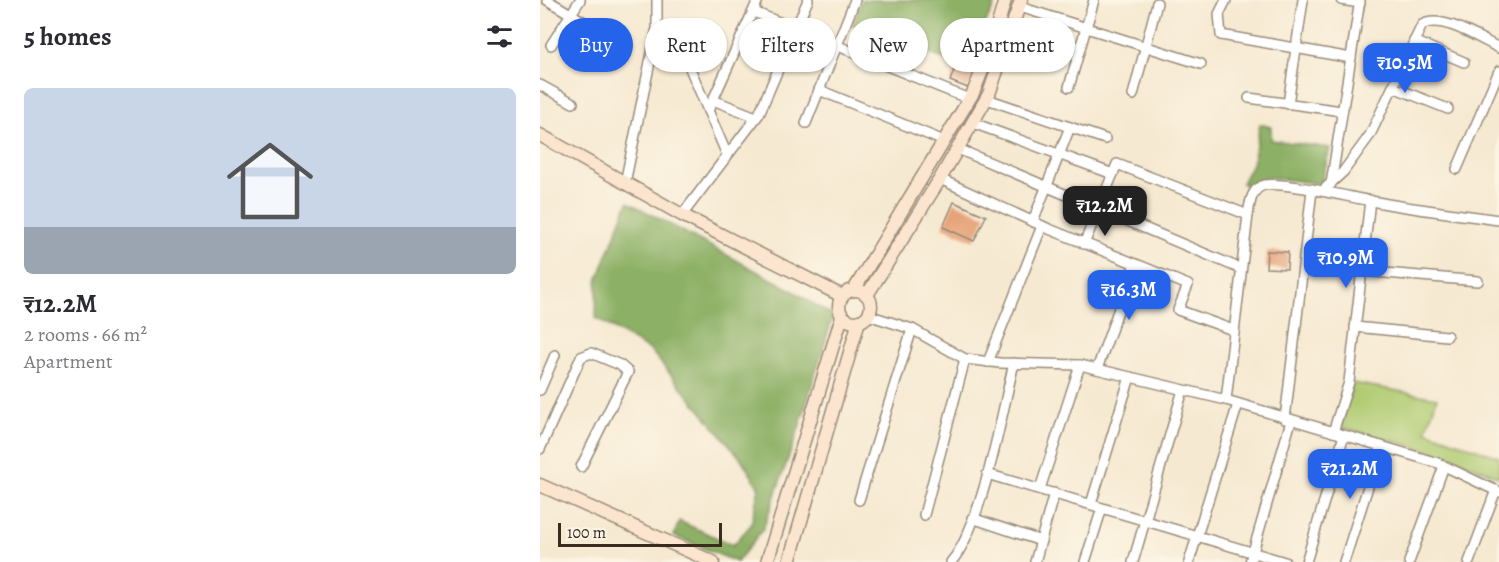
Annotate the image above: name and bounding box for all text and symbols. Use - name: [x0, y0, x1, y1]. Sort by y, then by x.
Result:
- chip: Buy: [558, 18, 633, 72]
- chip: Rent: [645, 18, 727, 72]
- chip: Filters: [739, 18, 836, 72]
- chip: New: [848, 18, 928, 72]
- chip: Apartment: [940, 18, 1075, 72]
- text: 5 homes: [24, 19, 112, 54]
- icon: filters: [483, 20, 516, 53]
- pin: ₹10.5M: [1356, 43, 1454, 94]
- text: ₹10.5M: [1377, 49, 1433, 76]
- icon: home: [216, 127, 324, 235]
- pin: ₹12.2M: [1056, 186, 1154, 237]
- text: ₹12.2M: [1077, 192, 1133, 219]
- pin: ₹10.9M: [1297, 238, 1395, 289]
- text: ₹10.9M: [1318, 244, 1374, 271]
- pin: ₹16.3M: [1080, 270, 1178, 321]
- text: ₹16.3M: [1102, 276, 1156, 303]
- text: ₹12.2M: [24, 286, 97, 321]
- text: 2 rooms · 66 m²: [24, 321, 147, 348]
- text: Apartment: [24, 348, 113, 375]
- pin: ₹21.2M: [1301, 449, 1399, 500]
- text: ₹21.2M: [1322, 455, 1378, 482]
- scale bar: [558, 520, 722, 548]
- text: 100 m: [567, 522, 606, 544]

